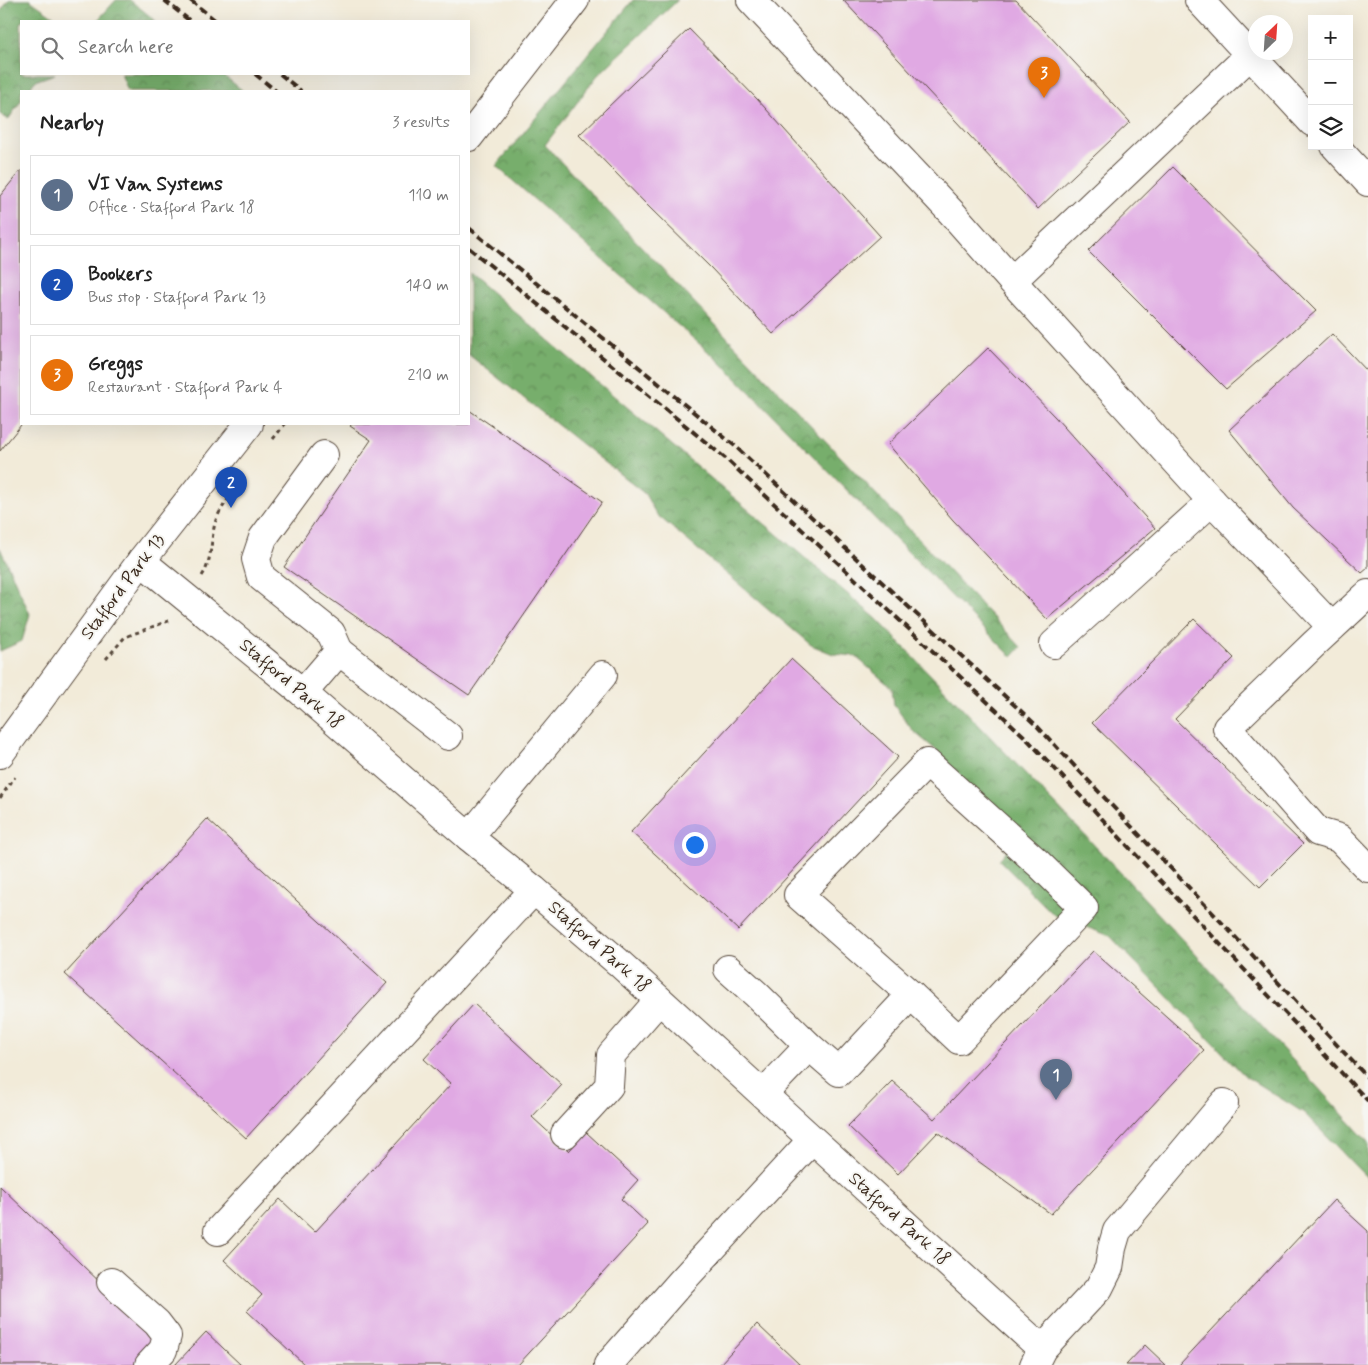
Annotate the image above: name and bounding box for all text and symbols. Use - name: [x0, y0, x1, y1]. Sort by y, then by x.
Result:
- north arrow: [1248, 15, 1293, 60]
- map controls: [1308, 15, 1353, 150]
- button: +: [1308, 15, 1353, 60]
- search box: [20, 20, 470, 75]
- icon: search: [38, 34, 66, 62]
- text: Search here: [78, 35, 174, 60]
- pin: 3: [1028, 57, 1060, 98]
- button: −: [1308, 60, 1353, 105]
- button: layers: [1308, 105, 1353, 150]
- text: Nearby: [40, 109, 104, 137]
- text: 3 results: [392, 112, 450, 133]
- text: VI Van Systems: [88, 172, 223, 197]
- text: 1: [53, 185, 61, 206]
- text: 110 m: [408, 185, 449, 206]
- text: Office · Stafford Park 18: [88, 197, 255, 218]
- text: Bookers: [88, 262, 152, 287]
- text: 2: [53, 275, 61, 296]
- text: 140 m: [405, 275, 449, 296]
- text: Bus stop · Stafford Park 13: [88, 287, 266, 308]
- text: Greggs: [88, 352, 143, 377]
- text: 3: [53, 365, 61, 386]
- text: 210 m: [408, 365, 449, 386]
- text: Restaurant · Stafford Park 4: [88, 377, 283, 398]
- pin: 2: [215, 467, 247, 508]
- street label: Stafford Park 13: [75, 529, 172, 646]
- street label: Stafford Park 18: [233, 633, 348, 736]
- your location: [682, 832, 708, 858]
- street label: Stafford Park 18: [541, 896, 655, 1000]
- pin: 1: [1040, 1059, 1072, 1100]
- street label: Stafford Park 18: [842, 1167, 955, 1272]

